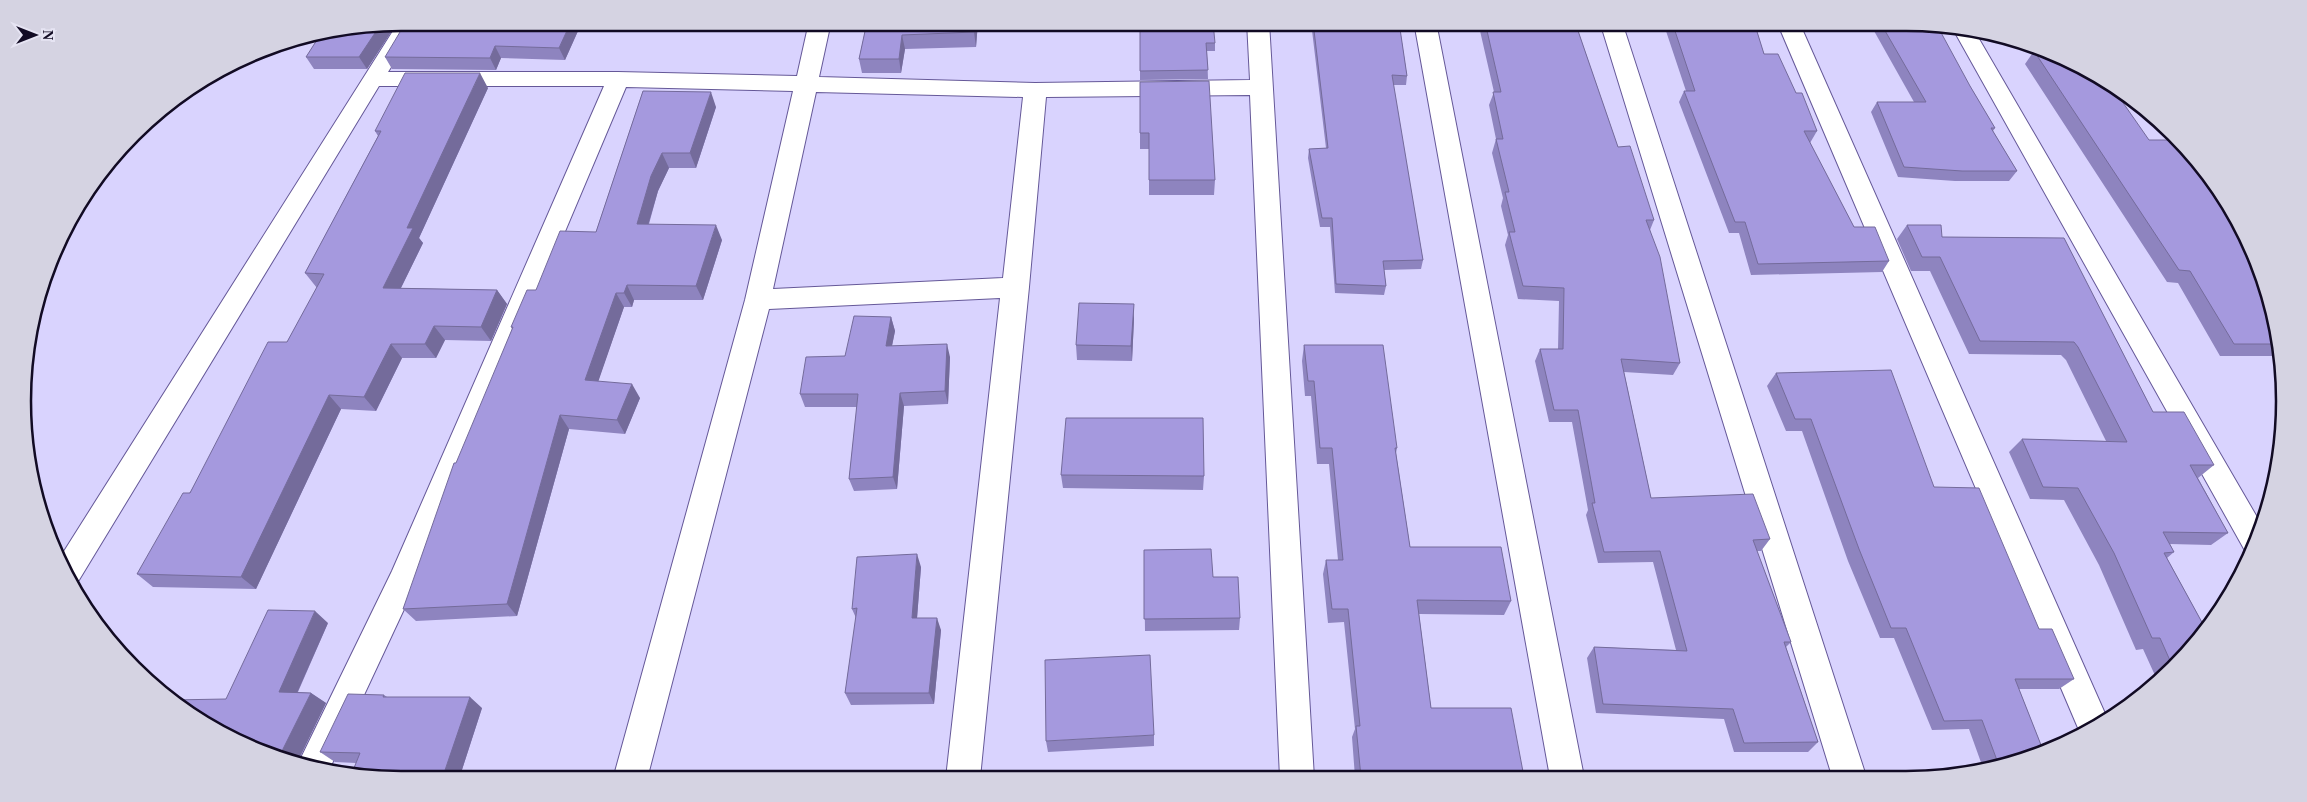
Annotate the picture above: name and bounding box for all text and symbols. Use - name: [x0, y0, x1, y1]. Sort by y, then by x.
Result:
- north arrow: [10, 10, 60, 60]
- text: N: [40, 30, 55, 40]

